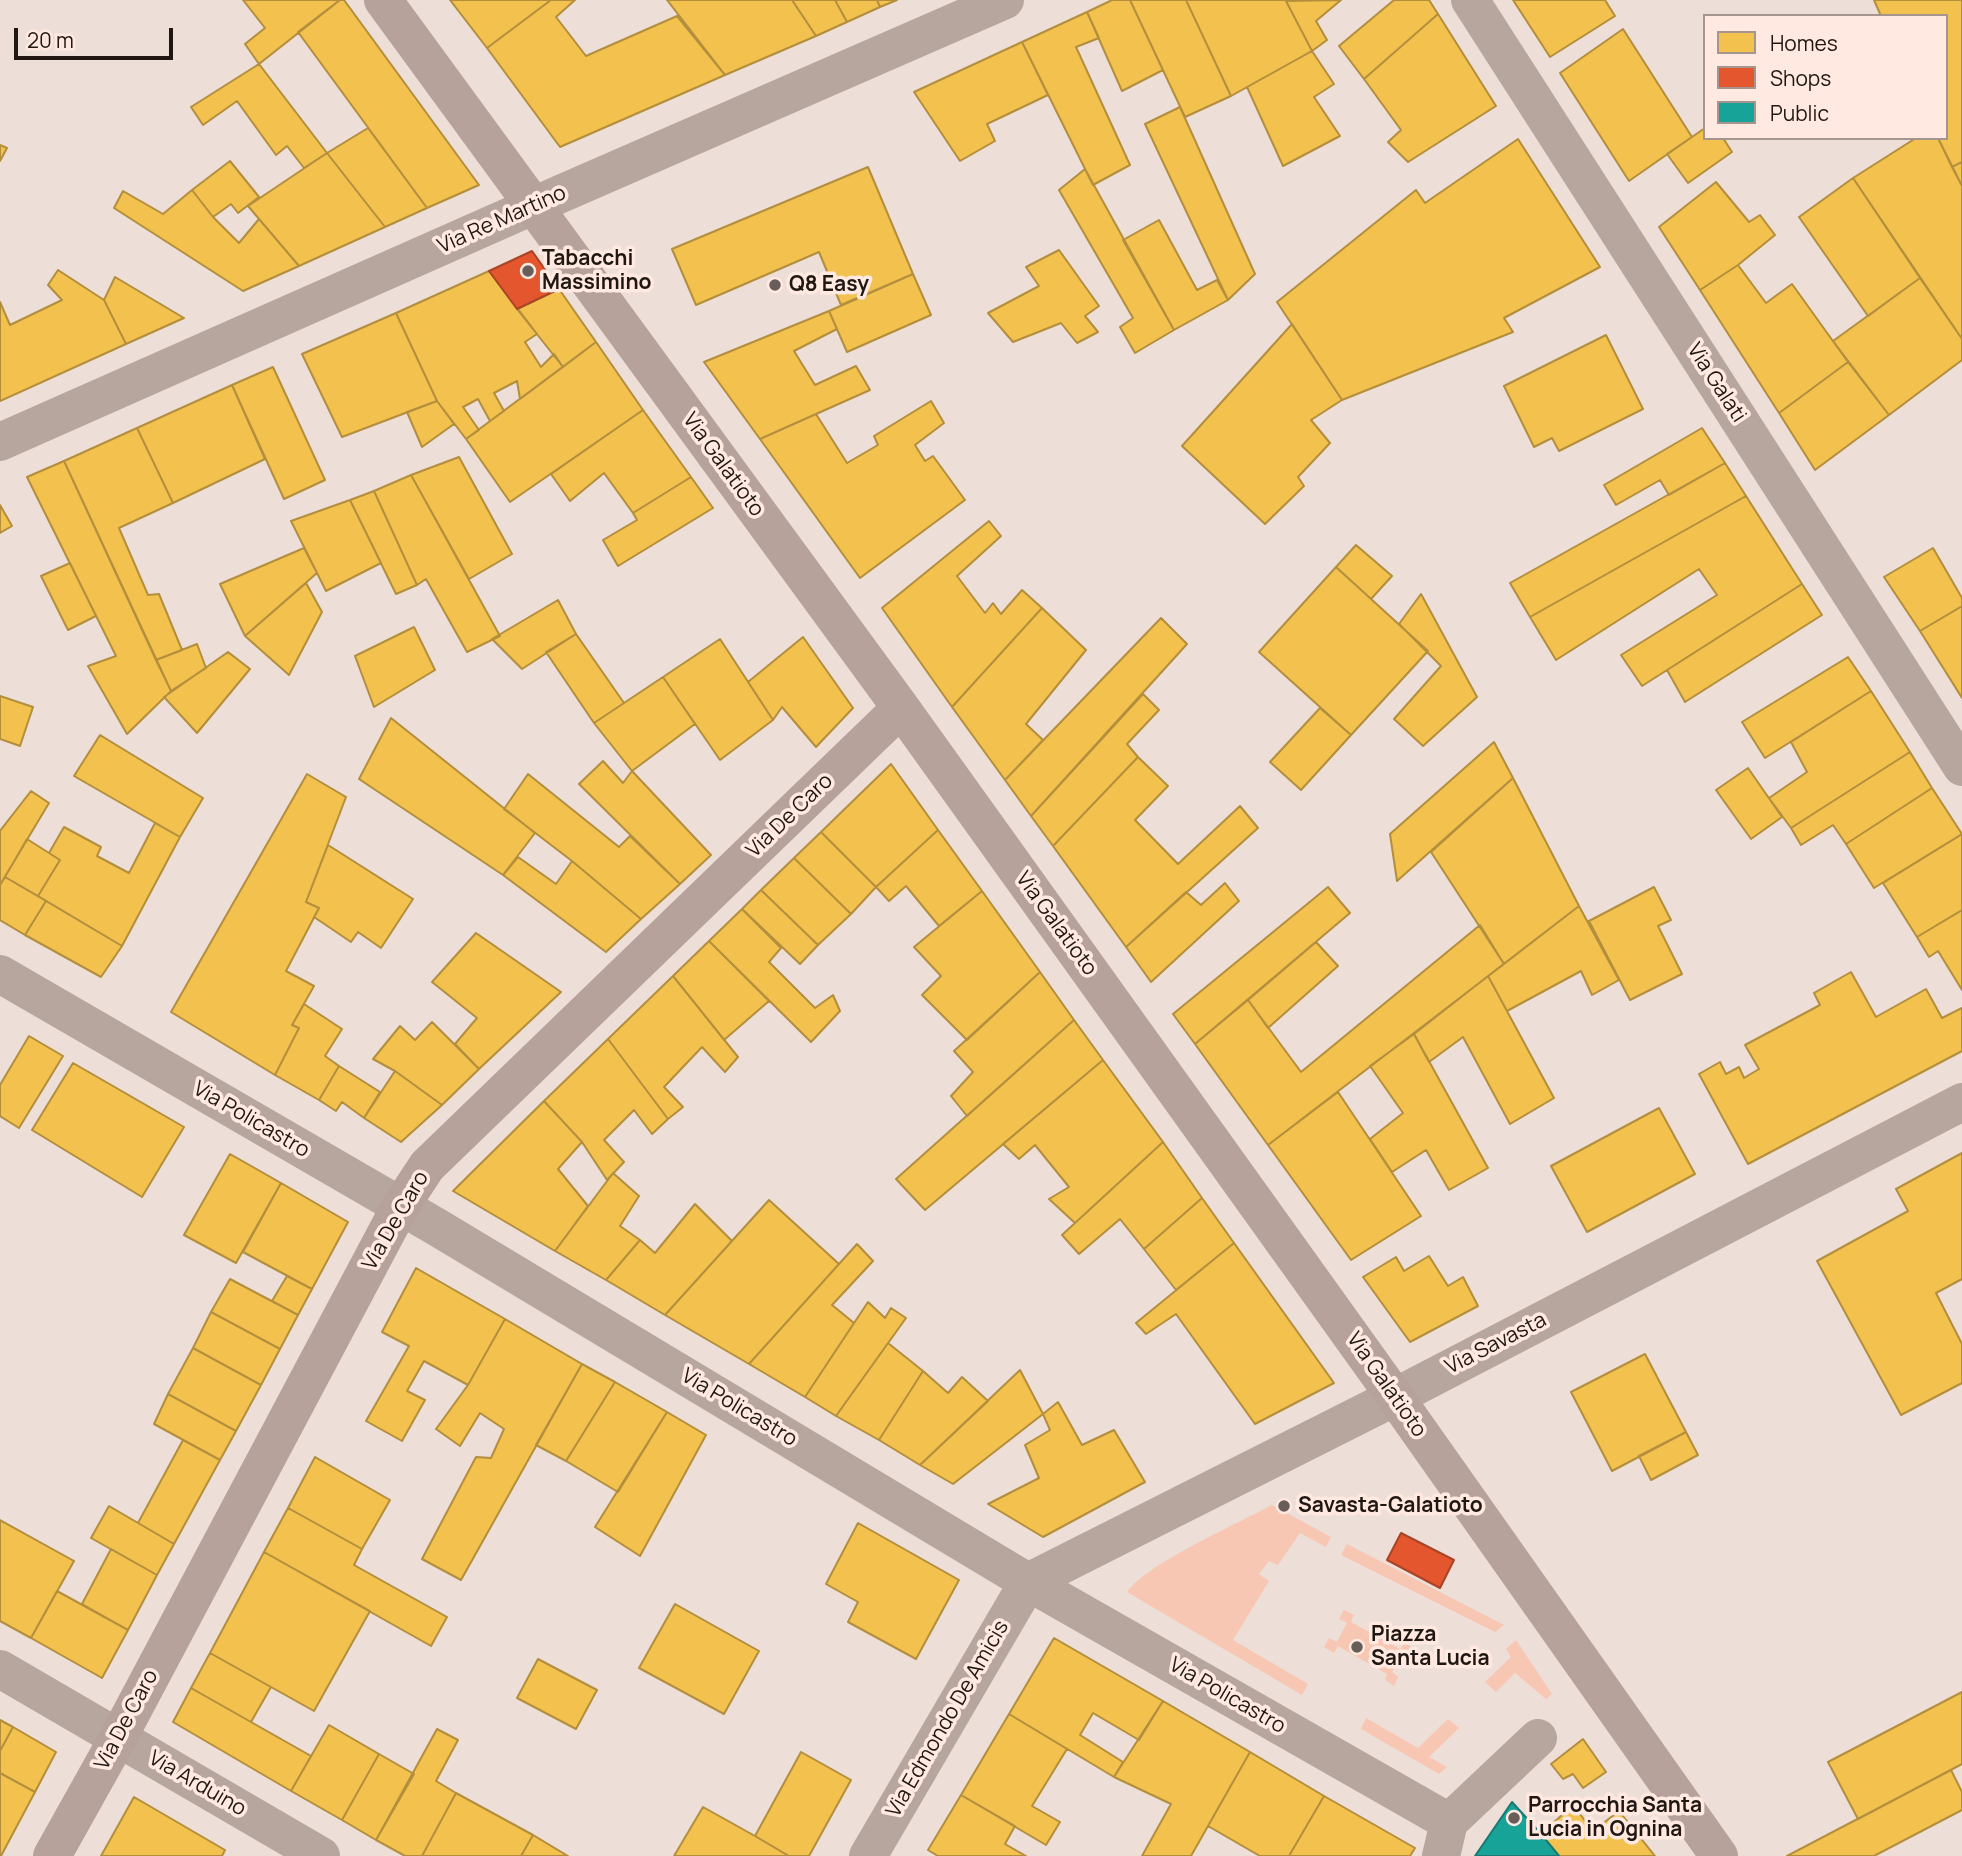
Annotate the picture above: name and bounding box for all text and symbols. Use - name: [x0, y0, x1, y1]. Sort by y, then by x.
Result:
- scale bar: [18, 14, 177, 58]
- legend: [1703, 14, 1948, 140]
- text: 20 m: [27, 26, 74, 54]
- text: Homes: [1770, 29, 1838, 57]
- text: Shops: [1770, 64, 1831, 92]
- text: Public: [1770, 99, 1829, 127]
- street label: Via Re Martino: [434, 180, 570, 260]
- place label: Tabacchi Massimino: [542, 246, 651, 296]
- marker: Tabacchi Massimino: [520, 263, 536, 279]
- place label: Q8 Easy: [789, 272, 869, 298]
- marker: Q8 Easy: [767, 277, 783, 293]
- street label: Via Galati: [1681, 339, 1751, 427]
- street label: Via Galatioto: [677, 408, 769, 522]
- street label: Via De Caro: [742, 769, 838, 863]
- street label: Via Galatioto: [1010, 867, 1102, 981]
- street label: Via Policastro: [188, 1077, 314, 1163]
- street label: Via De Caro: [358, 1167, 434, 1275]
- street label: Via Savasta: [1441, 1308, 1551, 1380]
- street label: Via Galatioto: [1341, 1328, 1431, 1442]
- street label: Via Policastro: [677, 1364, 801, 1452]
- place label: Savasta-Galatioto: [1298, 1493, 1483, 1519]
- marker: Savasta-Galatioto: [1276, 1498, 1292, 1514]
- street label: Via Edmondo De Amicis: [881, 1616, 1015, 1822]
- place label: Piazza Santa Lucia: [1371, 1622, 1490, 1672]
- marker: Piazza Santa Lucia: [1349, 1639, 1365, 1655]
- street label: Via Policastro: [1164, 1653, 1290, 1739]
- street label: Via De Caro: [90, 1665, 164, 1775]
- street label: Via Arduino: [144, 1746, 250, 1822]
- place label: Parrocchia Santa Lucia in Ognina: [1528, 1793, 1702, 1843]
- marker: Parrocchia Santa Lucia in Ognina: [1506, 1810, 1522, 1826]

